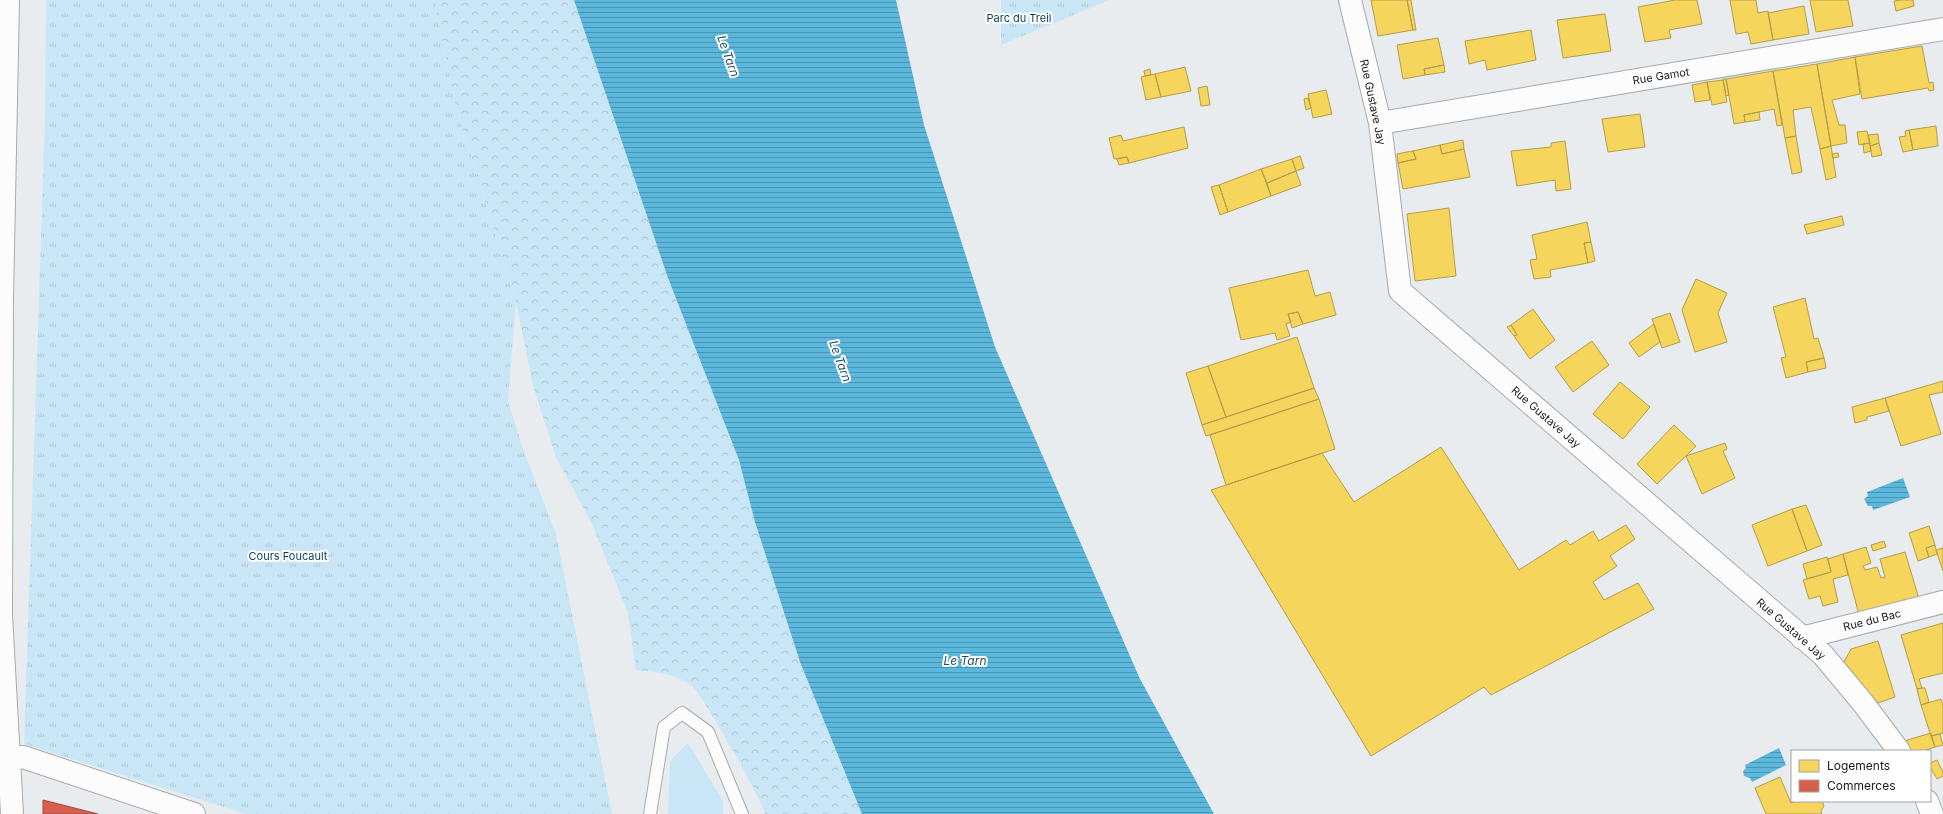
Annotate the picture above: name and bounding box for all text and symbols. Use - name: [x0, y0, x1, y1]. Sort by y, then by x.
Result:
- park label: Parc du Treil: [986, 11, 1052, 25]
- water label: Le Tarn: [714, 33, 743, 79]
- street label: Rue Gustave Jay: [1357, 58, 1389, 146]
- street label: Rue Gamot: [1632, 65, 1691, 87]
- water label: Le Tarn: [826, 338, 855, 384]
- street label: Rue Gustave Jay: [1508, 383, 1584, 451]
- park label: Cours Foucault: [249, 549, 328, 563]
- street label: Rue Gustave Jay: [1753, 595, 1829, 663]
- street label: Rue du Bac: [1842, 606, 1902, 634]
- water label: Le Tarn: [943, 653, 987, 668]
- legend: [1791, 750, 1931, 802]
- text: Logements: [1827, 758, 1890, 773]
- text: Commerces: [1827, 778, 1895, 793]

